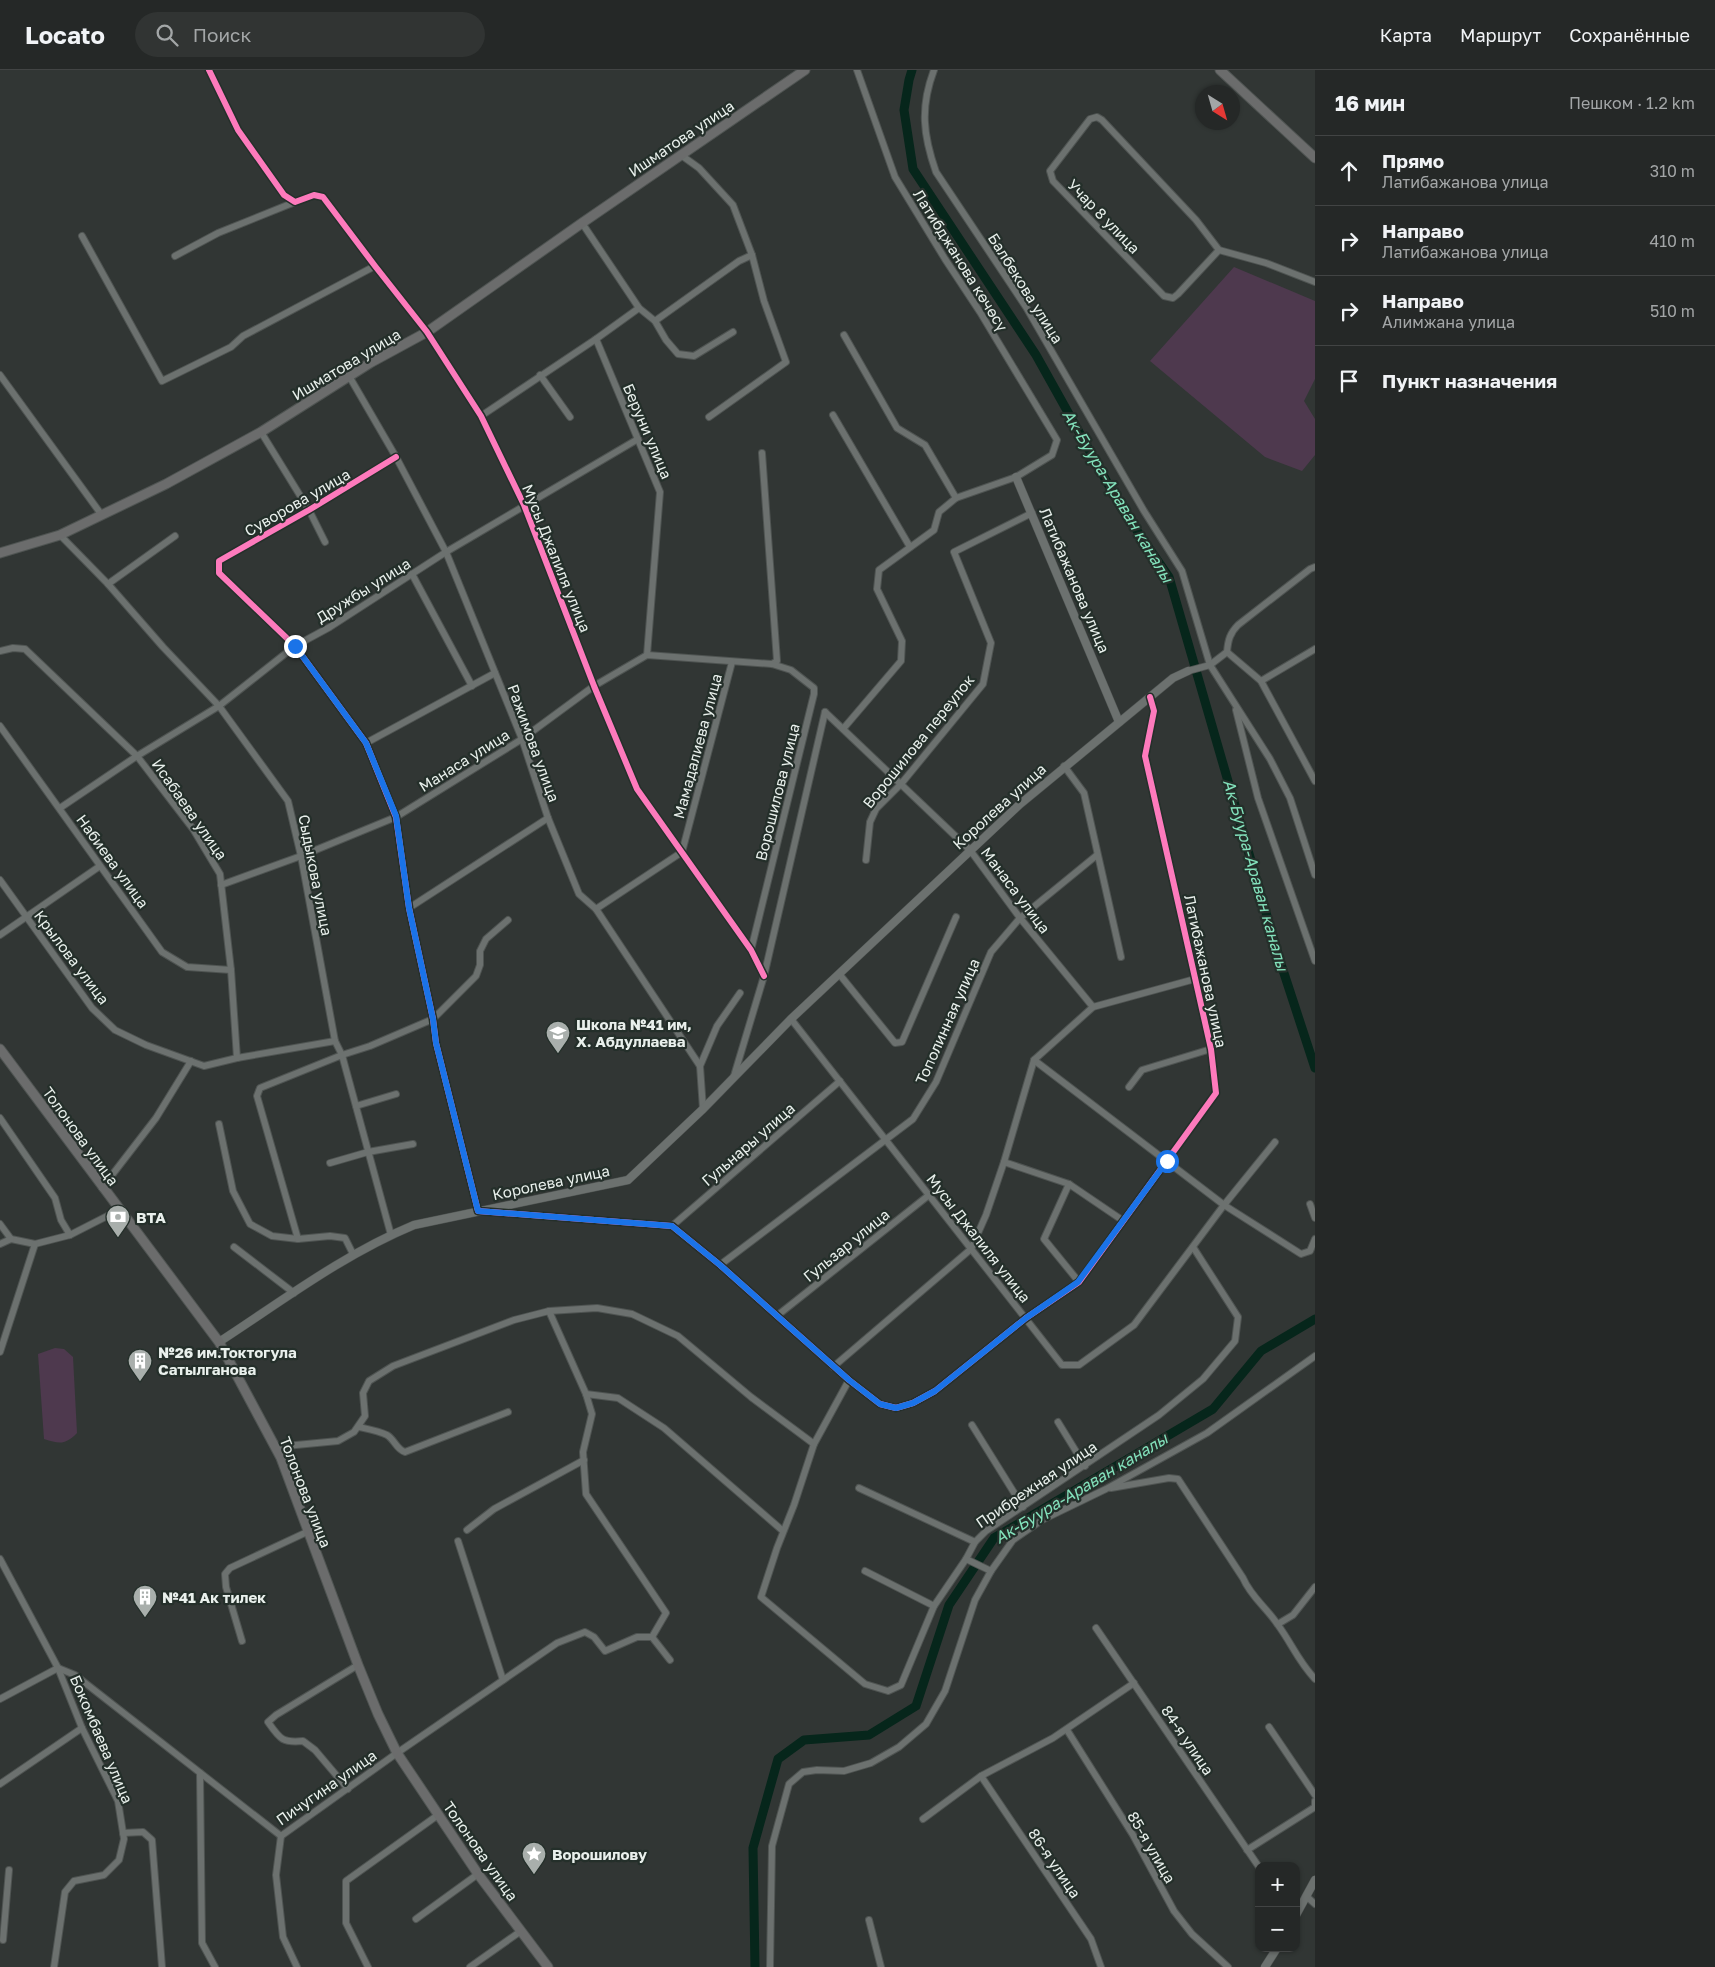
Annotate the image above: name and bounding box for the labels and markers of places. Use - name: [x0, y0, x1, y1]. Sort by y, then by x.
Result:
- place label: Школа №41 им, Х. Абдуллаева: [576, 1015, 692, 1050]
- school or university icon: Школа №41 им, Х. Абдуллаева: [545, 1020, 571, 1054]
- bank icon: BTA: [105, 1204, 131, 1238]
- place label: BTA: [136, 1208, 166, 1226]
- place label: №26 им.Токтогула Сатылганова: [158, 1343, 297, 1378]
- building icon: №26 им.Токтогула Сатылганова: [127, 1348, 153, 1382]
- building icon: №41 Ак тилек: [132, 1584, 158, 1618]
- place label: №41 Ак тилек: [162, 1588, 266, 1606]
- place icon: Ворошилову: [521, 1841, 547, 1875]
- place label: Ворошилову: [552, 1845, 647, 1863]

